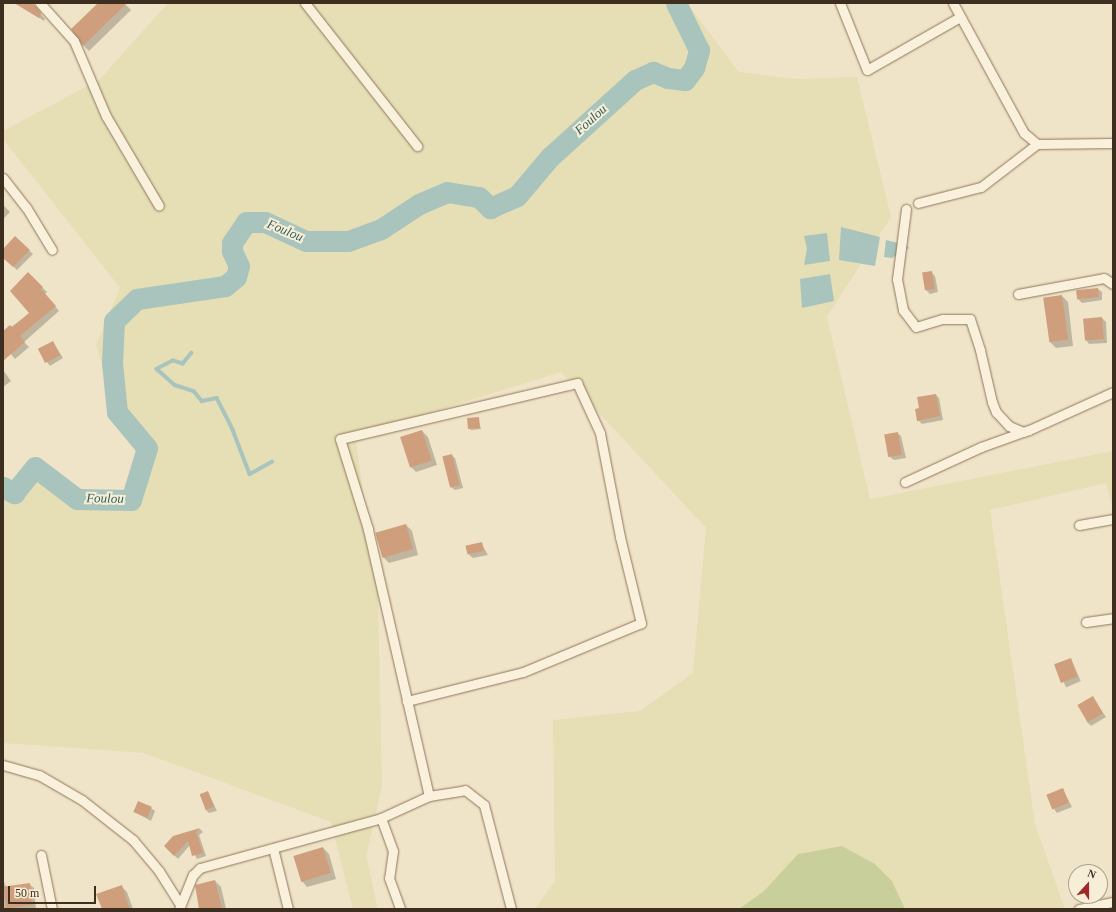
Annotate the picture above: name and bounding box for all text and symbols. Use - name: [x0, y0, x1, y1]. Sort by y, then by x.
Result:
- water label: Foulou: [572, 102, 610, 138]
- water label: Foulou: [265, 216, 305, 246]
- water label: Foulou: [86, 491, 124, 507]
- north arrow: [1068, 864, 1108, 904]
- text: N: [1086, 867, 1098, 881]
- scale bar: [10, 878, 98, 904]
- text: 50 m: [15, 886, 39, 900]

